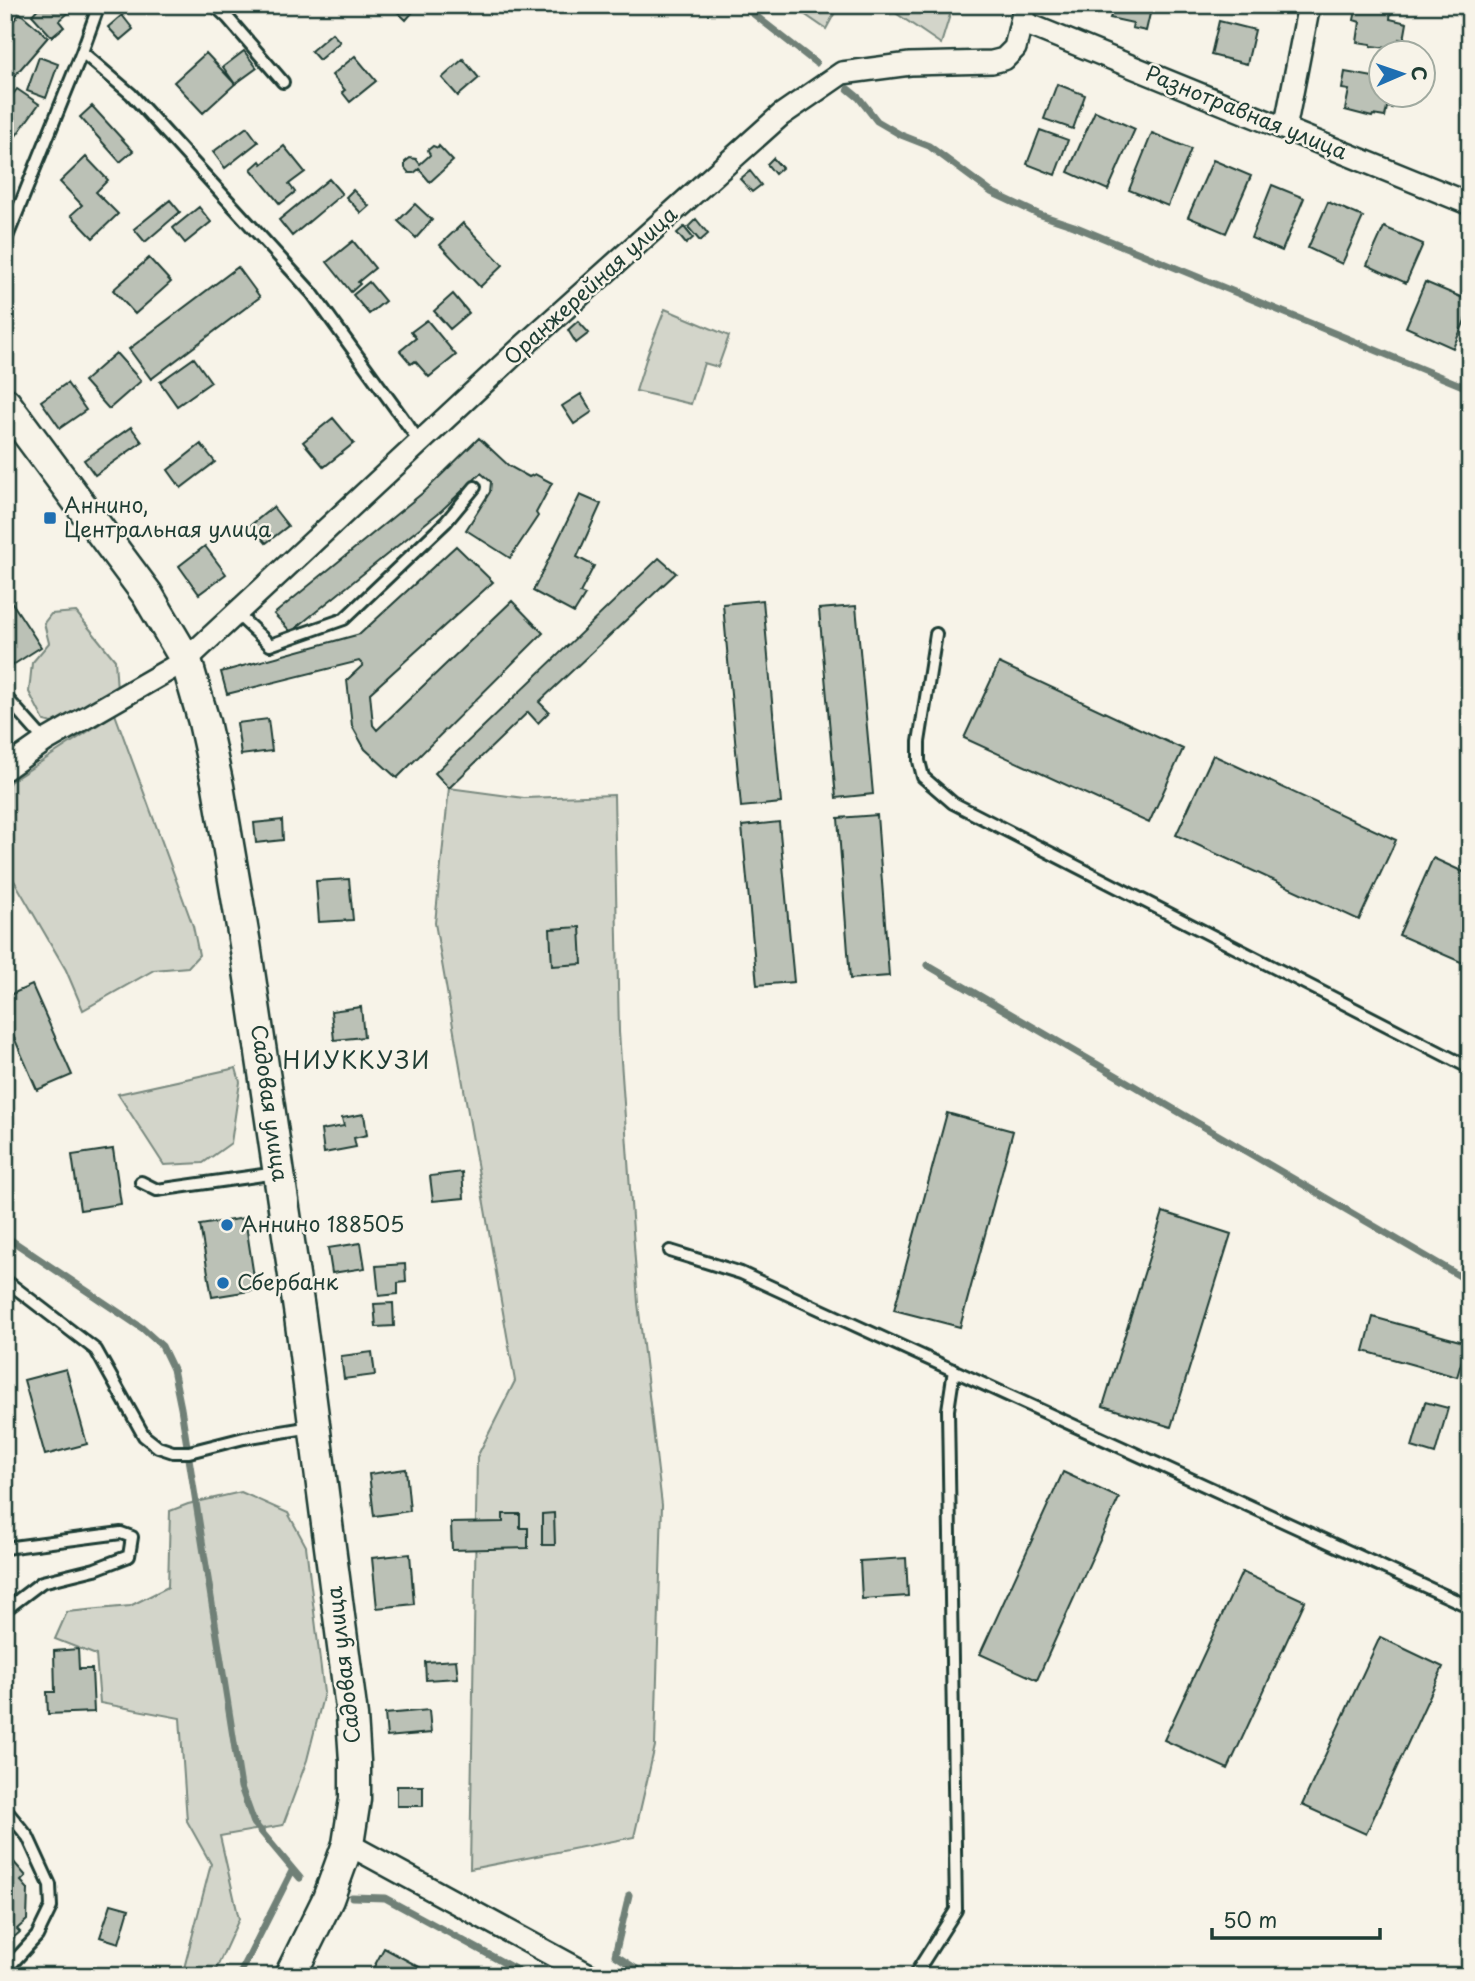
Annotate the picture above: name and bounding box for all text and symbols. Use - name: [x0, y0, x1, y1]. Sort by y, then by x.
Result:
- north arrow: [1366, 38, 1436, 108]
- street label: Разнотравная улица: [1141, 56, 1353, 167]
- text: С: [1406, 66, 1434, 81]
- street label: Оранжерейная улица: [496, 197, 684, 371]
- place label: Аннино, Центральная улица: [64, 488, 272, 544]
- marker: Аннино, Центральная улица: [42, 510, 58, 526]
- street label: Садовая улица: [244, 1022, 298, 1184]
- district label: НИУККУЗИ: [283, 1042, 431, 1077]
- place label: Аннино 188505: [241, 1207, 404, 1239]
- marker: Аннино 188505: [219, 1217, 235, 1233]
- place label: Сбербанк: [237, 1265, 339, 1297]
- marker: Сбербанк: [215, 1275, 231, 1291]
- street label: Садовая улица: [316, 1584, 368, 1746]
- scale bar: [1212, 1897, 1380, 1941]
- text: 50 m: [1223, 1903, 1277, 1935]

